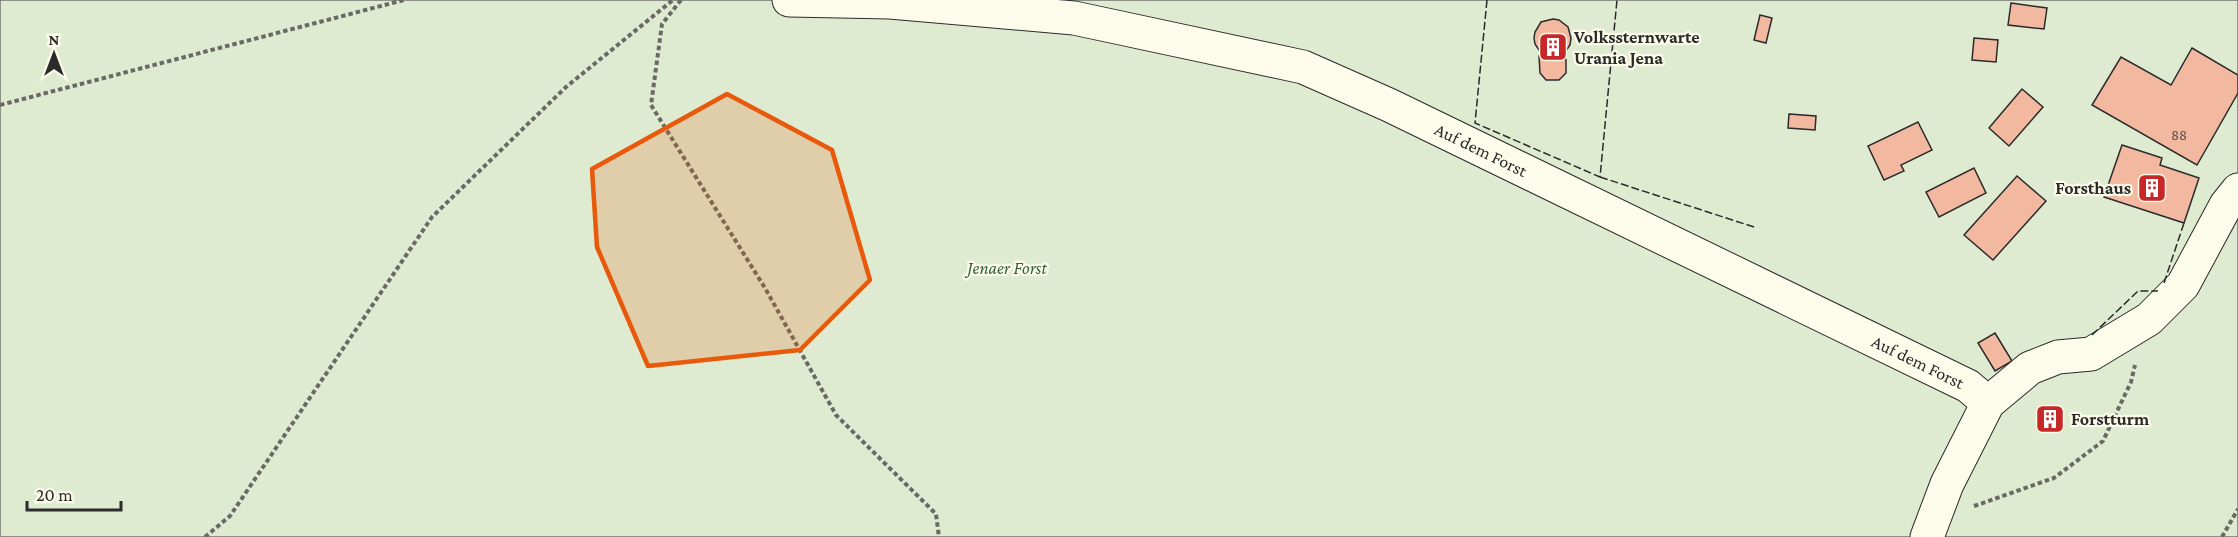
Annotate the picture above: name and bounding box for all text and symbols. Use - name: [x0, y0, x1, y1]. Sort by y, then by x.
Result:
- north arrow: [24, 24, 84, 84]
- place label: Volkssternwarte Urania Jena: [1573, 27, 1700, 68]
- text: N: [49, 31, 60, 48]
- building icon: Volkssternwarte Urania Jena: [1537, 31, 1569, 63]
- street label: Auf dem Forst: [1432, 119, 1531, 181]
- house number: 88: [2171, 127, 2187, 143]
- building icon: Forsthaus: [2136, 172, 2168, 204]
- place label: Forsthaus: [2055, 178, 2131, 198]
- park label: Jenaer Forst: [964, 258, 1047, 278]
- street label: Auf dem Forst: [1869, 331, 1968, 393]
- building icon: Forstturm: [2034, 403, 2066, 435]
- place label: Forstturm: [2071, 409, 2150, 429]
- scale bar: [27, 474, 122, 512]
- text: 20 m: [36, 485, 73, 505]

